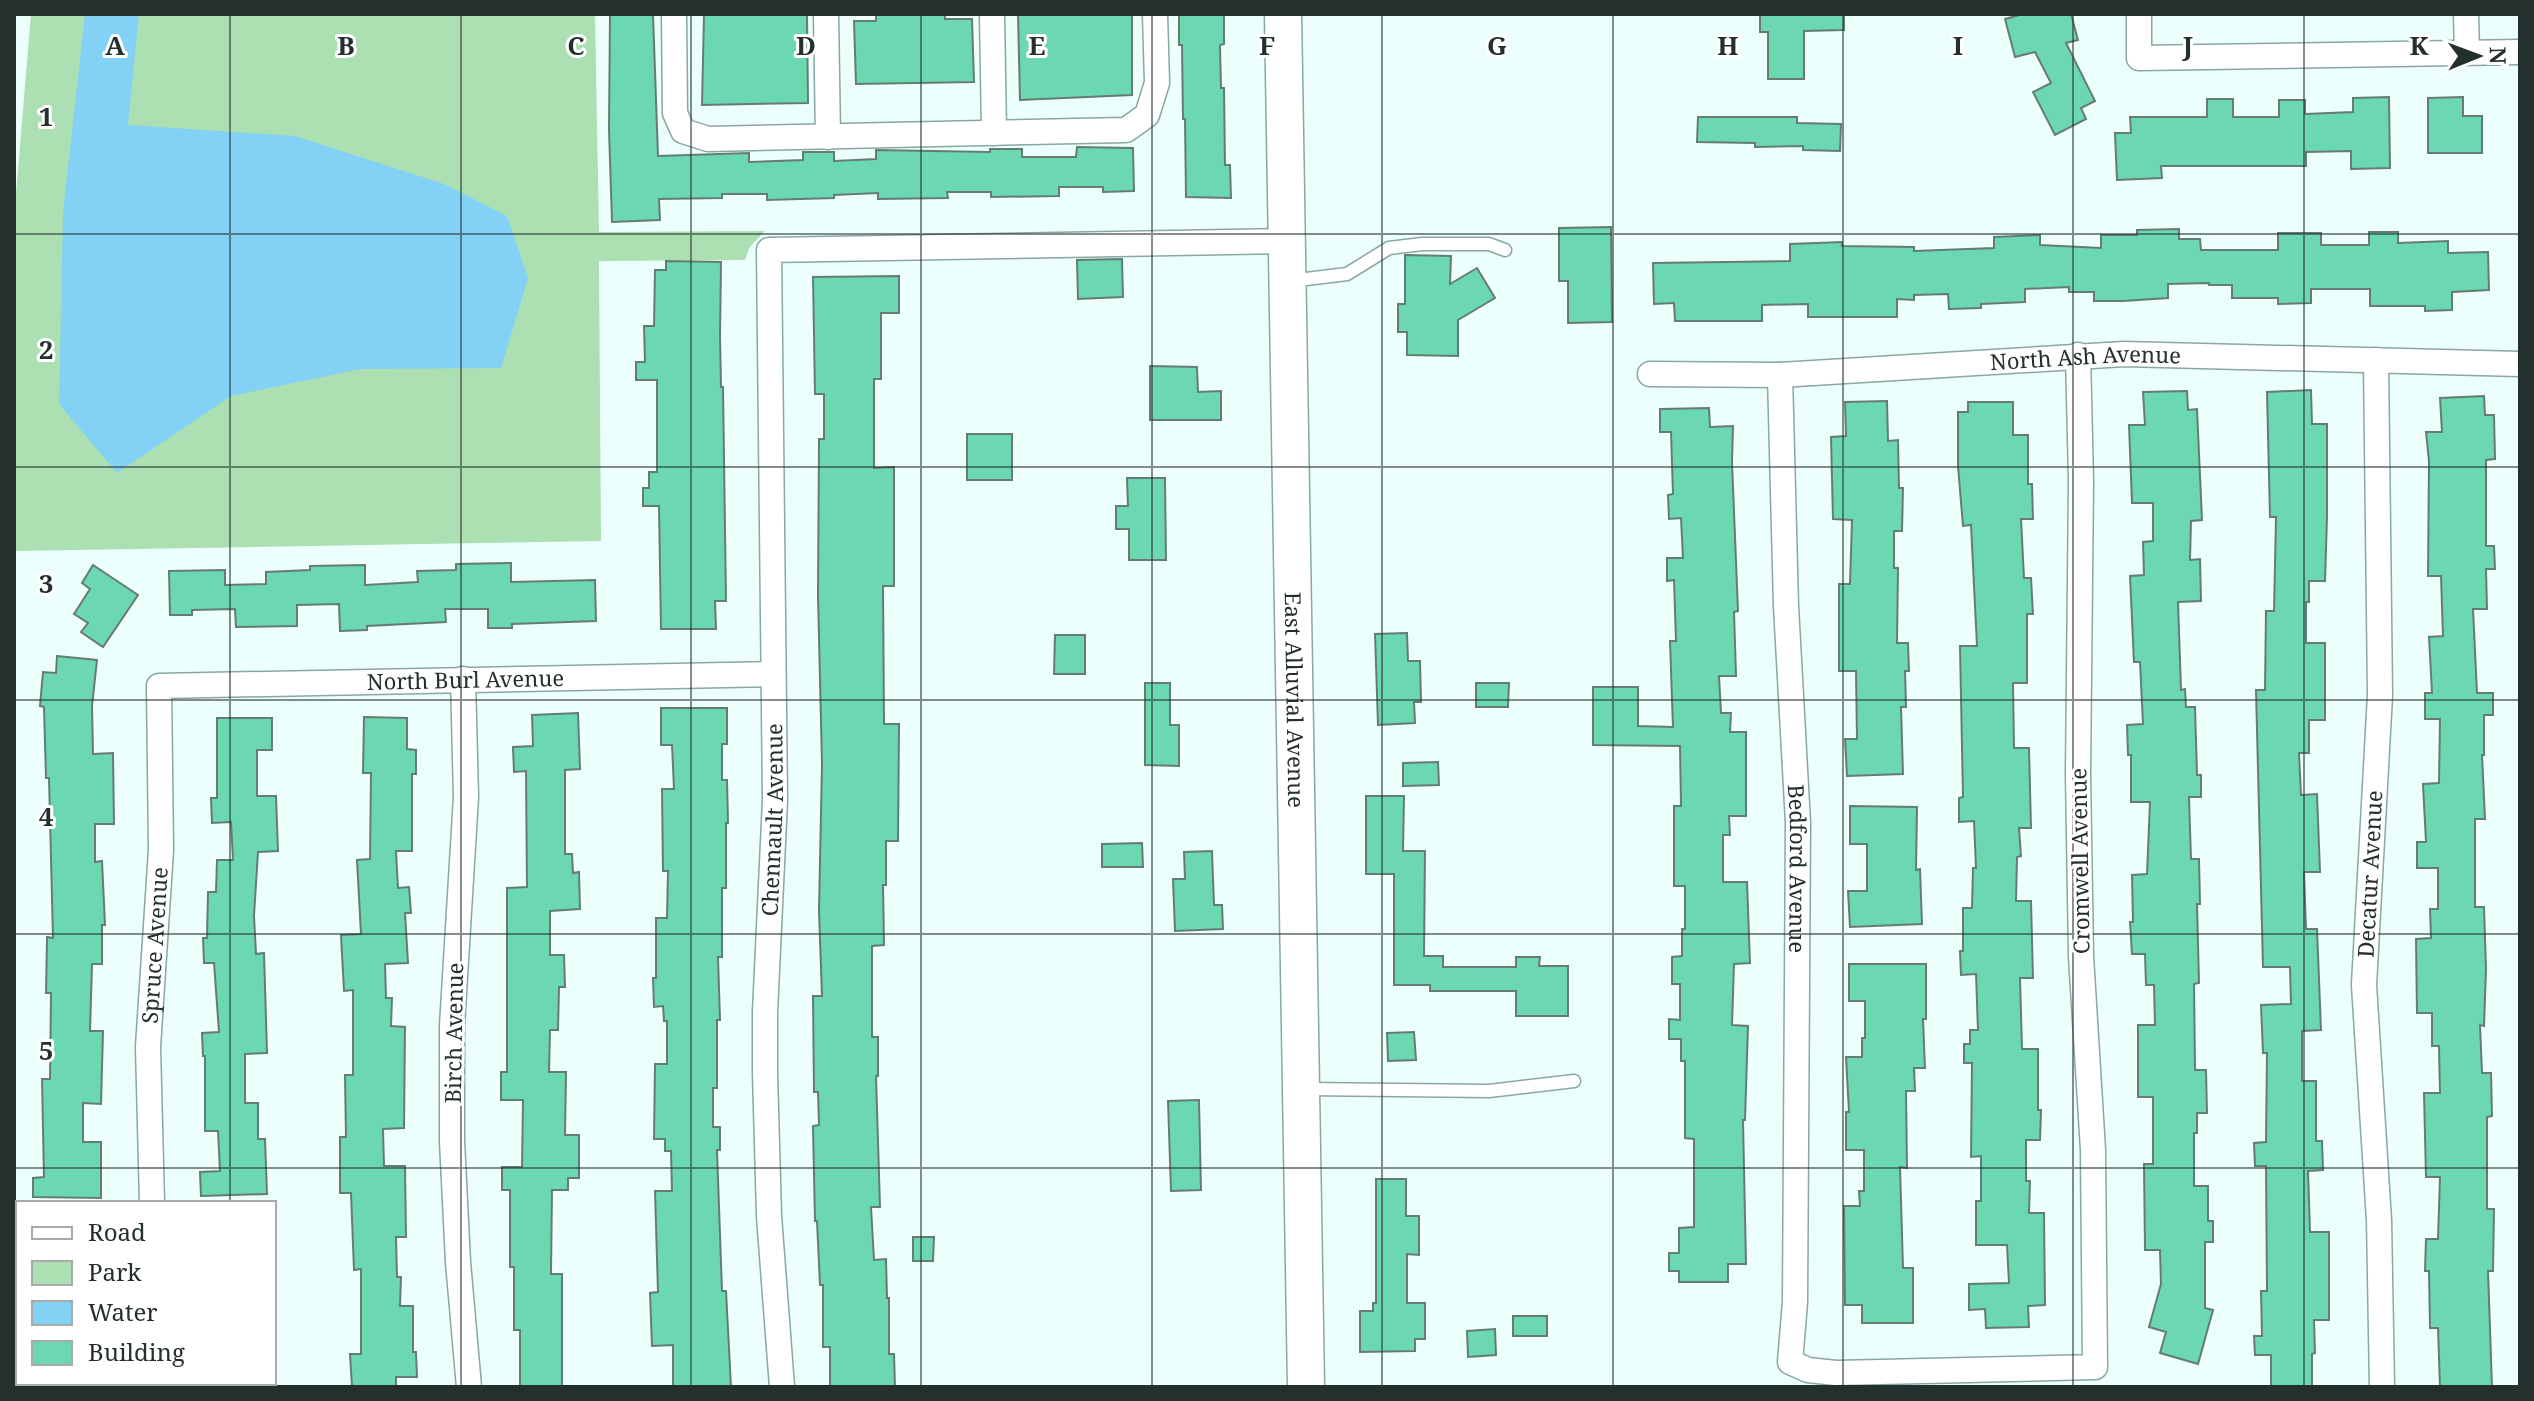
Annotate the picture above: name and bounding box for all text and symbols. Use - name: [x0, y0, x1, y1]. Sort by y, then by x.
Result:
- north arrow: [2438, 16, 2518, 96]
- text: A: [105, 27, 125, 63]
- text: B: [337, 27, 355, 63]
- text: C: [567, 27, 585, 63]
- text: D: [796, 27, 816, 63]
- text: E: [1029, 27, 1046, 63]
- text: F: [1259, 27, 1275, 63]
- text: G: [1487, 27, 1507, 63]
- text: H: [1717, 27, 1739, 63]
- text: I: [1953, 27, 1963, 63]
- text: J: [2182, 27, 2193, 63]
- text: K: [2409, 27, 2429, 63]
- text: N: [2484, 47, 2514, 65]
- text: 1: [39, 98, 53, 134]
- text: 2: [39, 331, 53, 367]
- street label: North Ash Avenue: [1989, 338, 2181, 376]
- text: 3: [39, 565, 53, 601]
- street label: East Alluvial Avenue: [1279, 592, 1312, 808]
- street label: North Burl Avenue: [366, 662, 564, 696]
- street label: Chennault Avenue: [754, 723, 789, 917]
- street label: Cromwell Avenue: [2062, 768, 2096, 954]
- street label: Bedford Avenue: [1782, 783, 1814, 953]
- street label: Decatur Avenue: [2350, 790, 2388, 958]
- text: 4: [39, 798, 54, 834]
- street label: Spruce Avenue: [134, 866, 174, 1024]
- street label: Birch Avenue: [437, 962, 469, 1104]
- text: 5: [39, 1032, 53, 1068]
- legend: [16, 1201, 276, 1385]
- text: Road: [88, 1215, 146, 1248]
- text: Park: [88, 1255, 142, 1288]
- text: Water: [88, 1295, 158, 1328]
- text: Building: [88, 1335, 185, 1368]

